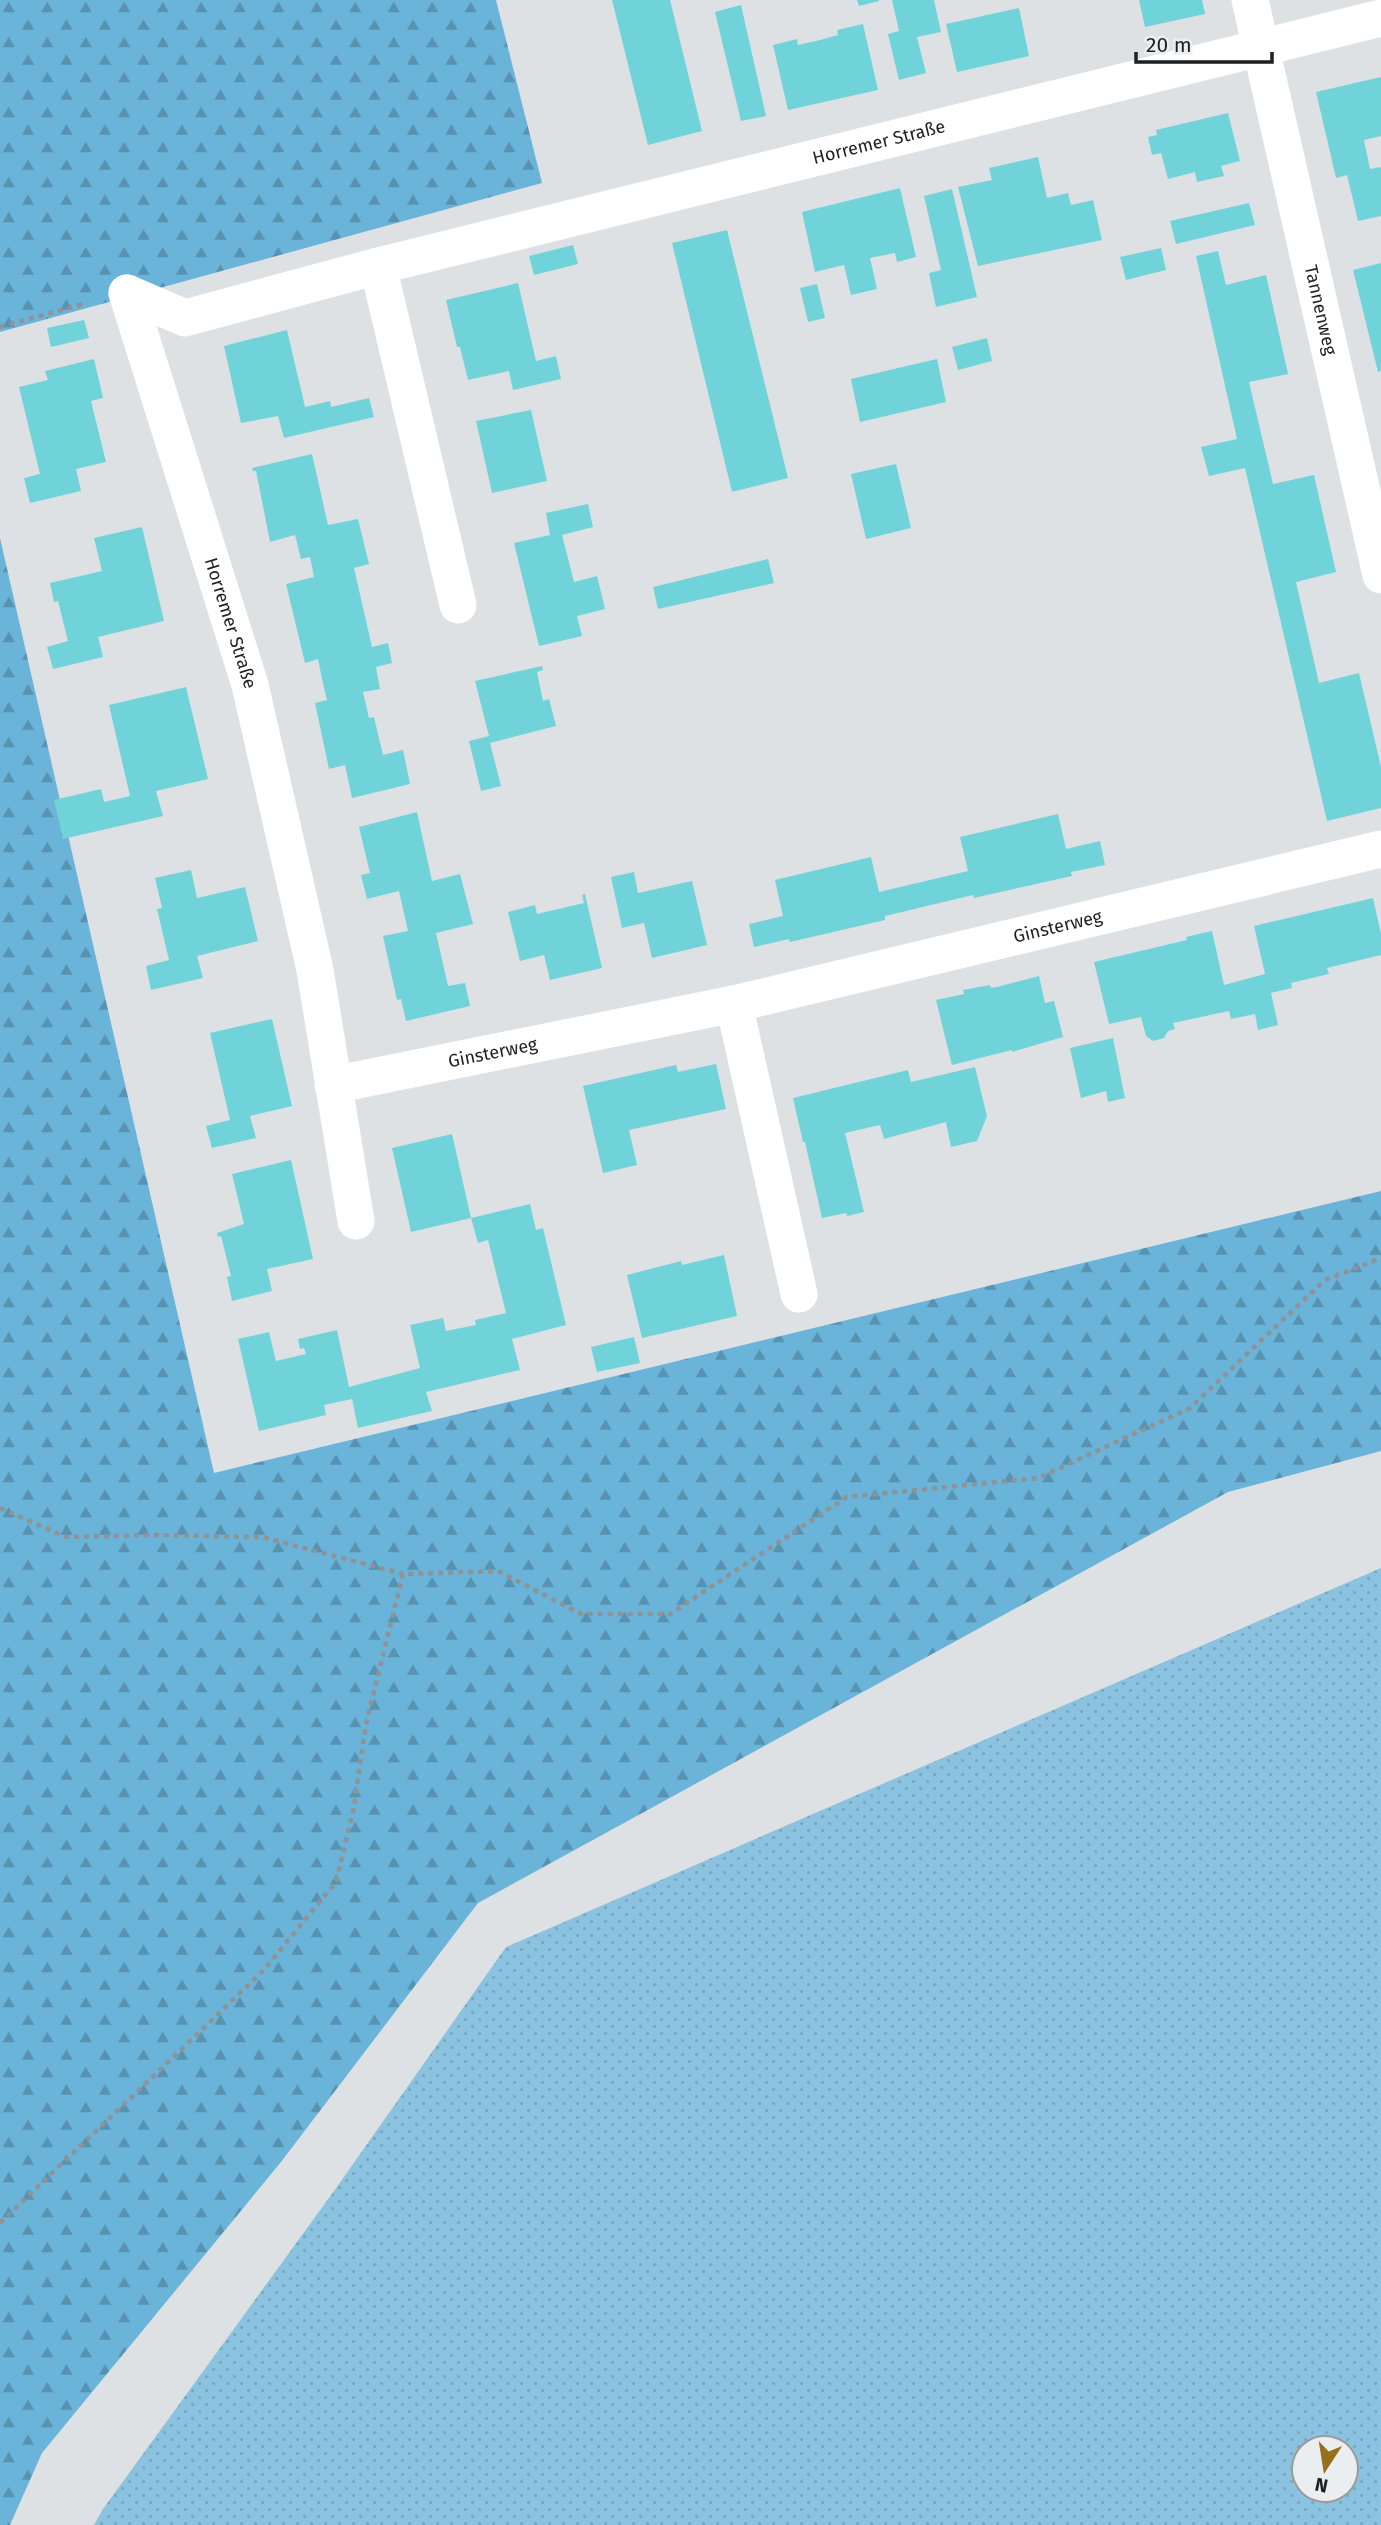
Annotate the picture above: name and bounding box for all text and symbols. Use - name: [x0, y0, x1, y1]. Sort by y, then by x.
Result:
- scale bar: [1136, 21, 1272, 65]
- text: 20 m: [1146, 32, 1192, 58]
- street label: Horremer Straße: [810, 115, 947, 169]
- street label: Tannenweg: [1300, 263, 1342, 358]
- street label: Horremer Straße: [200, 555, 261, 691]
- street label: Ginsterweg: [1011, 905, 1105, 948]
- street label: Ginsterweg: [446, 1033, 540, 1072]
- north arrow: [1290, 2434, 1360, 2504]
- text: N: [1313, 2473, 1330, 2498]

